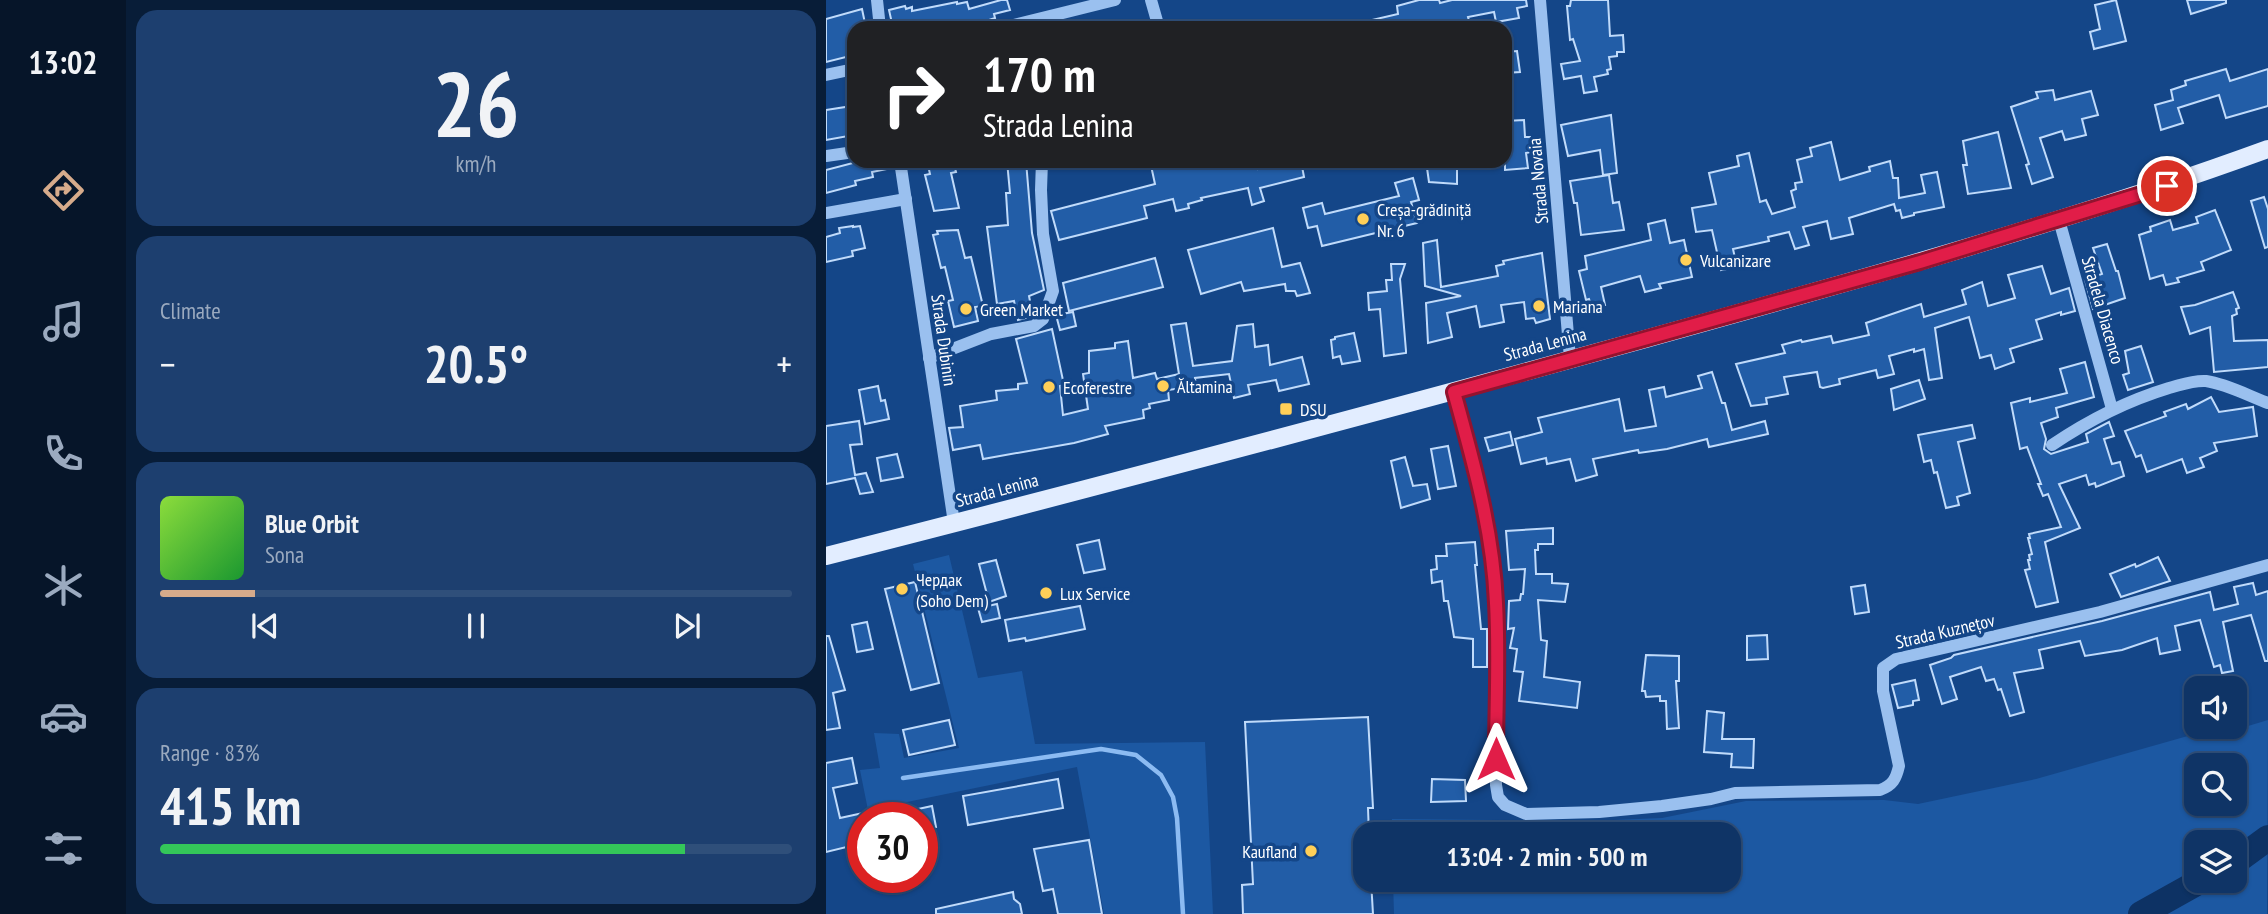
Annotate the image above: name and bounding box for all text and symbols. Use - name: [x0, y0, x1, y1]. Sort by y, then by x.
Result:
- text: 13:02: [28, 41, 98, 83]
- text: 170 m: [983, 42, 1096, 106]
- text: 26: [433, 44, 520, 162]
- icon: right: [868, 49, 959, 140]
- text: Strada Lenina: [983, 104, 1133, 146]
- street label: Strada Novaia: [1523, 137, 1553, 225]
- text: km/h: [456, 149, 496, 178]
- pin: [2137, 156, 2197, 216]
- icon: directions: [39, 166, 88, 215]
- icon: arrive: [2148, 167, 2186, 205]
- place label: Creșa-grădiniță Nr. 6: [1377, 198, 1471, 242]
- marker: Creșa-grădiniță Nr. 6: [1355, 211, 1371, 227]
- place label: Vulcanizare: [1699, 249, 1771, 272]
- marker: Vulcanizare: [1678, 252, 1694, 268]
- street label: Stradela Diacenco: [2077, 253, 2129, 367]
- street label: Strada Dubinin: [926, 293, 962, 387]
- place label: Mariana: [1553, 295, 1603, 318]
- text: Climate: [160, 296, 221, 325]
- icon: music: [39, 297, 88, 346]
- place label: Green Market: [980, 298, 1063, 321]
- marker: Mariana: [1531, 298, 1547, 314]
- marker: Green Market: [958, 301, 974, 317]
- street label: Strada Lenina: [1501, 322, 1589, 366]
- text: 20.5°: [424, 330, 528, 397]
- text: −: [160, 339, 176, 388]
- text: +: [776, 339, 792, 388]
- place label: Ăltamina: [1177, 375, 1233, 398]
- place label: Ecoferestre: [1063, 376, 1132, 399]
- marker: Ăltamina: [1155, 378, 1171, 394]
- marker: Ecoferestre: [1041, 379, 1057, 395]
- place label: DSU: [1300, 398, 1327, 421]
- marker: DSU: [1278, 401, 1294, 417]
- icon: phone: [39, 429, 88, 478]
- street label: Strada Lenina: [953, 468, 1041, 512]
- text: Blue Orbit: [265, 507, 359, 540]
- text: Sona: [265, 540, 304, 569]
- icon: climate: [39, 561, 88, 610]
- place label: Чердак (Soho Dem): [916, 568, 989, 612]
- marker: Чердак (Soho Dem): [894, 581, 910, 597]
- place label: Lux Service: [1060, 582, 1130, 605]
- marker: Lux Service: [1038, 585, 1054, 601]
- icon: previous: [246, 607, 284, 645]
- icon: pause: [457, 607, 495, 645]
- icon: next: [668, 607, 706, 645]
- street label: Strada Kuznețov: [1893, 608, 1997, 654]
- map controls: [2184, 676, 2247, 893]
- button: sound: [2184, 676, 2247, 739]
- icon: car: [39, 692, 88, 741]
- position arrow: [1459, 722, 1533, 796]
- text: Range · 83%: [160, 738, 260, 767]
- button: search: [2184, 753, 2247, 816]
- text: 415 km: [160, 772, 301, 839]
- speed limit sign: 30: [847, 802, 938, 893]
- icon: filters: [39, 824, 88, 873]
- button: layers: [2184, 830, 2247, 893]
- place label: Kaufland: [1242, 840, 1297, 863]
- text: 13:04 · 2 min · 500 m: [1447, 840, 1647, 873]
- marker: Kaufland: [1303, 843, 1319, 859]

